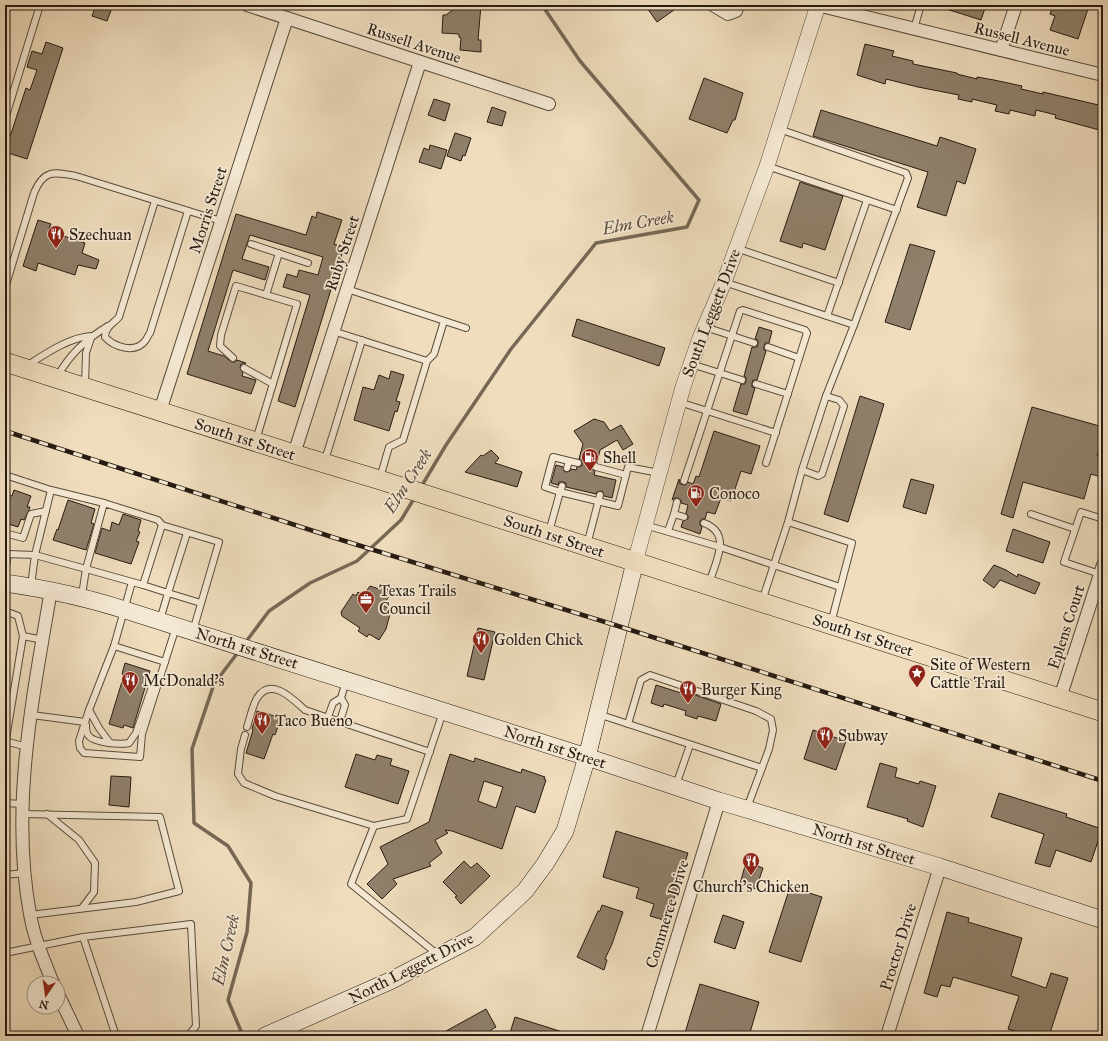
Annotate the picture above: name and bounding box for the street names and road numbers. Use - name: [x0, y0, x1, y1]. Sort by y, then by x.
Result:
- street label: Russell Avenue: [972, 18, 1072, 60]
- street label: Russell Avenue: [364, 19, 464, 67]
- street label: Morris Street: [185, 164, 231, 256]
- street label: Ruby Street: [321, 213, 363, 293]
- street label: South Leggett Drive: [678, 246, 745, 380]
- street label: South 1st Street: [192, 414, 298, 464]
- street label: South 1st Street: [501, 511, 607, 561]
- street label: Eplens Court: [1043, 582, 1089, 672]
- street label: South 1st Street: [810, 610, 916, 660]
- street label: North 1st Street: [193, 623, 301, 673]
- street label: North 1st Street: [501, 722, 609, 773]
- street label: North 1st Street: [810, 819, 918, 869]
- street label: Commerce Drive: [641, 857, 693, 970]
- street label: Proctor Drive: [876, 901, 920, 993]
- street label: North Leggett Drive: [346, 928, 477, 1009]

